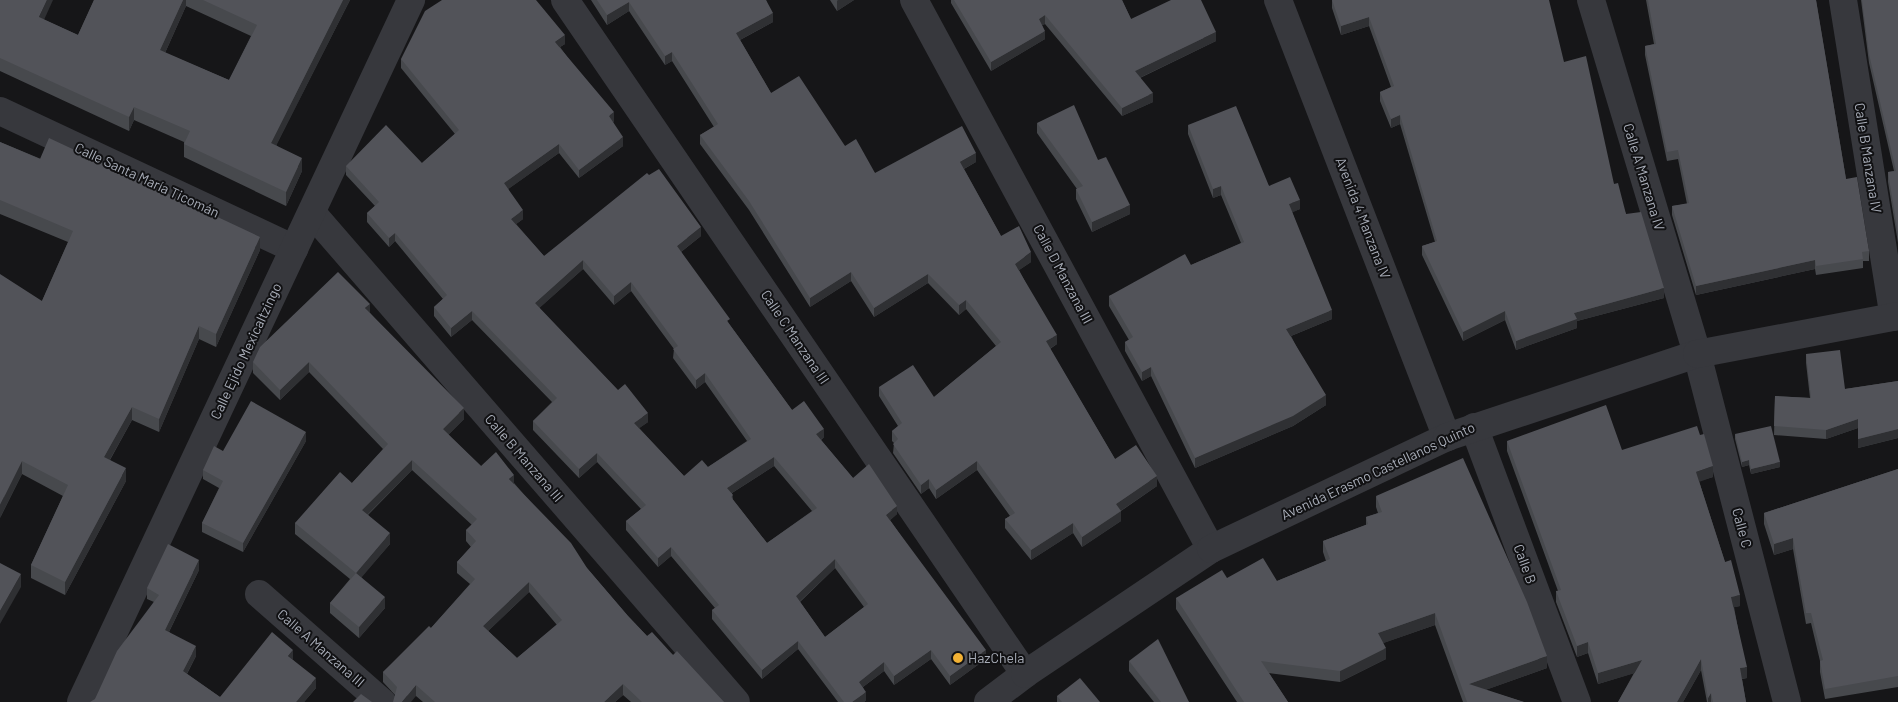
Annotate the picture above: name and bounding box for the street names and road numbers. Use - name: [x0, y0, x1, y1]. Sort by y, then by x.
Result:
- street label: Calle B Manzana IV: [1851, 102, 1885, 214]
- street label: Calle A Manzana IV: [1620, 121, 1668, 233]
- street label: Calle Santa María Ticomán: [72, 139, 222, 221]
- street label: Avenida 4 Manzana IV: [1332, 155, 1394, 281]
- street label: Calle D Manzana III: [1030, 221, 1096, 327]
- street label: Calle Ejido Mexicaltzingo: [207, 280, 285, 422]
- street label: Calle C Manzana III: [757, 287, 833, 387]
- street label: Calle B Manzana III: [481, 411, 567, 505]
- street label: Avenida Erasmo Castellanos Quinto: [1278, 419, 1478, 523]
- street label: Calle C: [1729, 506, 1755, 550]
- street label: Calle B: [1510, 542, 1540, 586]
- street label: Calle A Manzana III: [274, 606, 368, 690]

